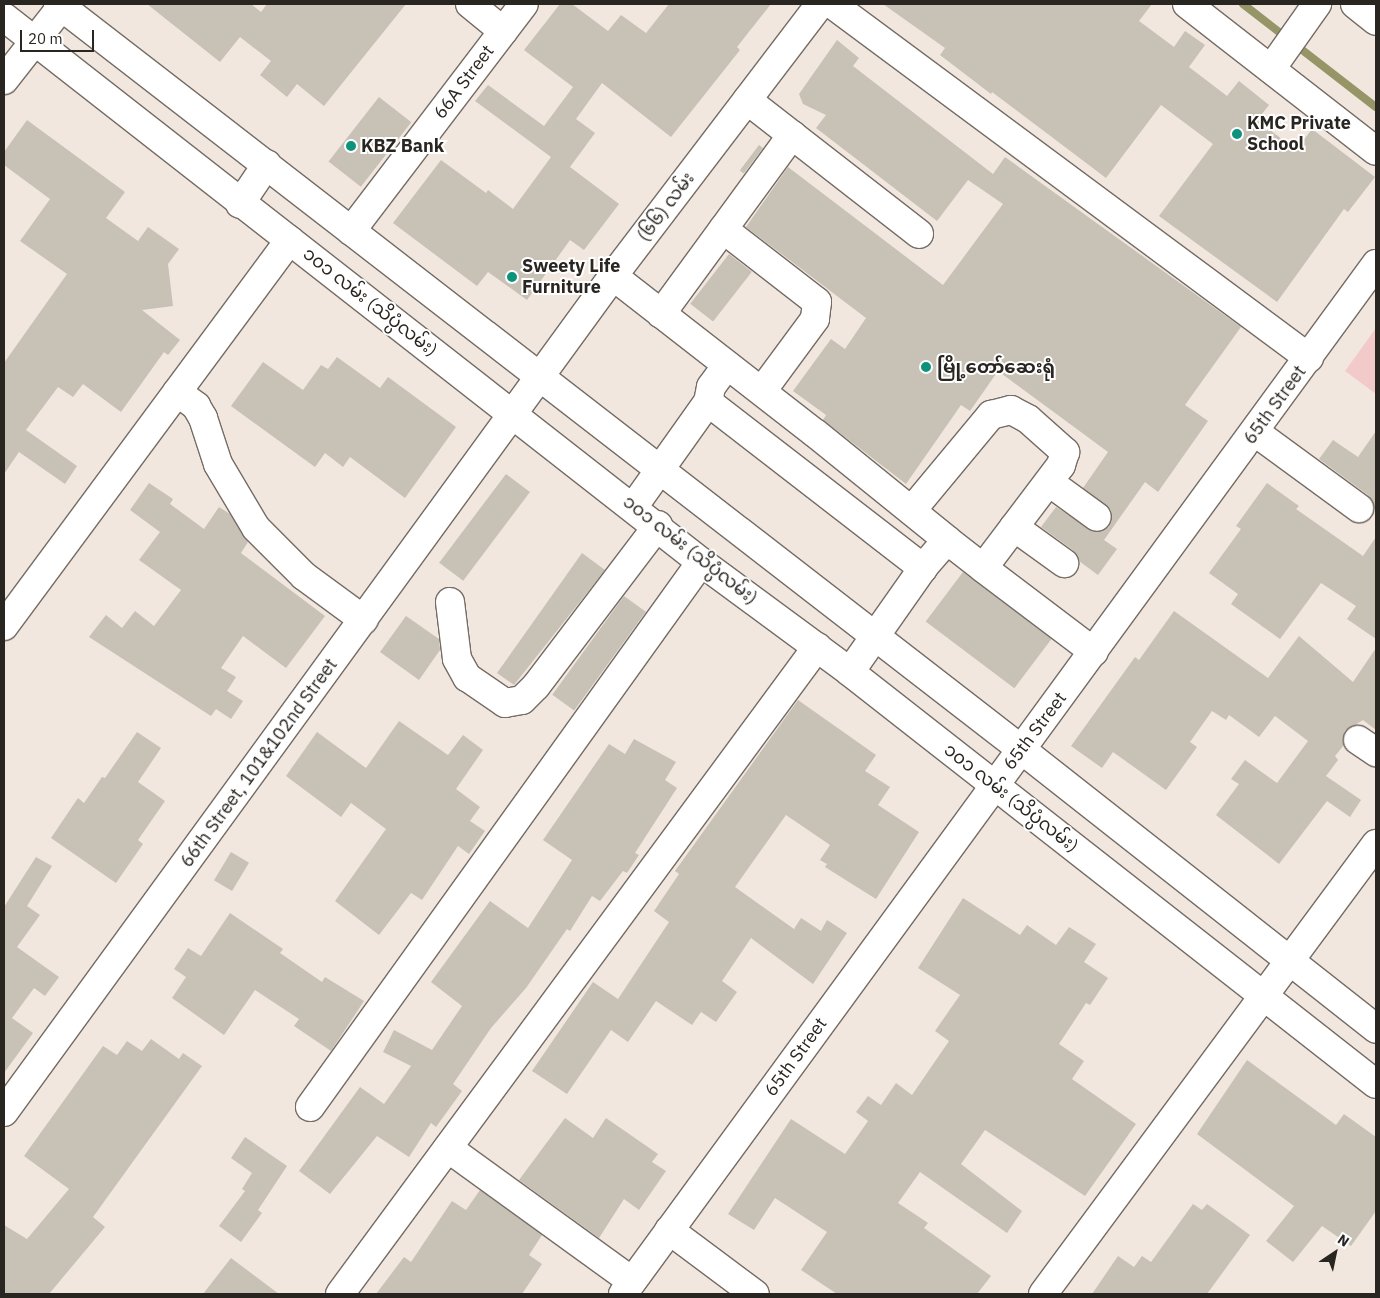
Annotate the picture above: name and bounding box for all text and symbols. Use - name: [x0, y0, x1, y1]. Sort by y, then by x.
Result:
- scale bar: [22, 20, 96, 52]
- text: 20 m: [28, 29, 63, 48]
- street label: 66A Street: [429, 41, 499, 123]
- place label: KMC Private School: [1247, 113, 1351, 156]
- marker: KMC Private School: [1231, 128, 1243, 140]
- place label: KBZ Bank: [361, 135, 444, 157]
- marker: KBZ Bank: [345, 140, 357, 152]
- street label: (၆၆) လမ်း: [633, 168, 699, 246]
- street label: ၁၀၁ လမ်း (သိပ္ပံလမ်း): [299, 243, 441, 361]
- place label: Sweety Life Furniture: [522, 256, 620, 298]
- marker: Sweety Life Furniture: [506, 271, 518, 283]
- place label: မြို့တော်ဆေးရုံ: [937, 356, 1055, 378]
- marker: မြို့တော်ဆေးရုံ: [919, 360, 933, 374]
- street label: 65th Street: [1239, 362, 1311, 448]
- street label: ၁၀၁ လမ်း (သိပ္ပံလမ်း): [619, 491, 761, 609]
- street label: 66th Street, 101&102nd Street: [176, 655, 342, 871]
- street label: 65th Street: [999, 688, 1071, 774]
- street label: ၁၀၁ လမ်း (သိပ္ပံလမ်း): [940, 739, 1082, 857]
- street label: 65th Street: [760, 1014, 832, 1100]
- north arrow: [1310, 1228, 1360, 1278]
- text: N: [1334, 1230, 1353, 1251]

